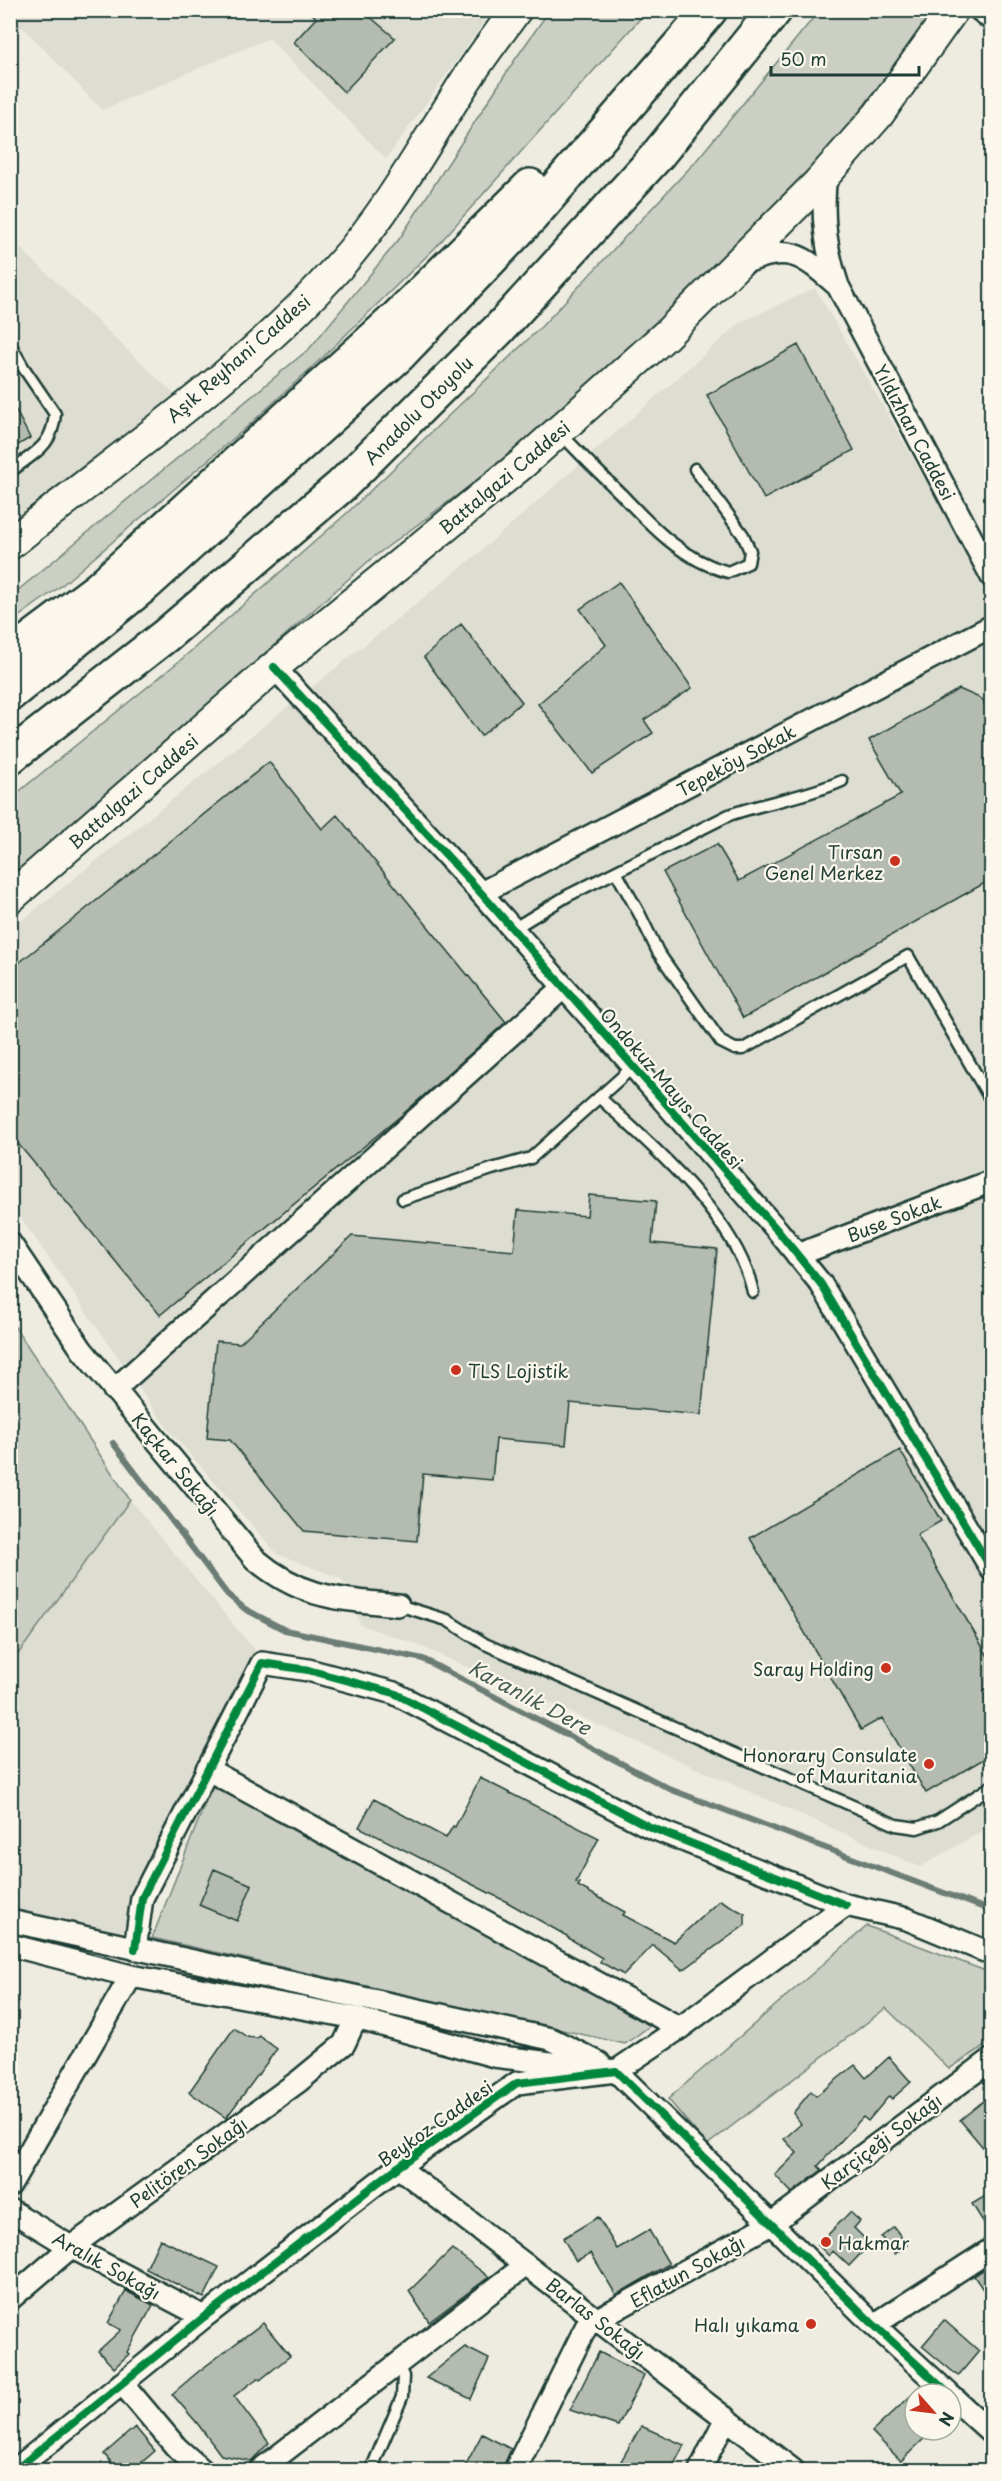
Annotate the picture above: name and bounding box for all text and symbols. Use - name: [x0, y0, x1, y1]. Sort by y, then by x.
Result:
- scale bar: [771, 39, 920, 77]
- text: 50 m: [780, 45, 827, 72]
- street label: Aşık Reyhani Caddesi: [160, 288, 316, 428]
- street label: Anadolu Otoyolu: [357, 349, 479, 471]
- street label: Yıldızhan Caddesi: [868, 359, 962, 505]
- street label: Battalgazi Caddesi: [432, 414, 576, 540]
- street label: Tepeköy Sokak: [672, 717, 800, 803]
- street label: Battalgazi Caddesi: [62, 727, 204, 855]
- place label: Tırsan Genel Merkez: [765, 838, 883, 886]
- marker: Tırsan Genel Merkez: [888, 854, 902, 868]
- street label: Ondokuz Mayıs Caddesi: [594, 1001, 750, 1175]
- street label: Buse Sokak: [843, 1188, 945, 1248]
- place label: TLS Lojistik: [468, 1357, 569, 1384]
- marker: TLS Lojistik: [449, 1363, 463, 1377]
- street label: Kaçkar Sokağı: [126, 1407, 226, 1521]
- water label: Karanlık Dere: [463, 1652, 598, 1742]
- place label: Saray Holding: [753, 1655, 874, 1682]
- marker: Saray Holding: [879, 1661, 893, 1675]
- place label: Honorary Consulate of Mauritania: [743, 1741, 917, 1789]
- marker: Honorary Consulate of Mauritania: [922, 1757, 936, 1771]
- street label: Beykoz Caddesi: [372, 2073, 498, 2173]
- street label: Karçiçeği Sokağı: [815, 2086, 947, 2196]
- street label: Pelitören Sokağı: [124, 2110, 252, 2214]
- street label: Aralık Sokağı: [48, 2224, 166, 2306]
- street label: Eflatun Sokağı: [625, 2228, 749, 2314]
- place label: Hakmar: [838, 2229, 910, 2256]
- marker: Hakmar: [819, 2235, 833, 2249]
- street label: Barlas Sokağı: [541, 2271, 651, 2365]
- place label: Halı yıkama: [694, 2311, 800, 2338]
- marker: Halı yıkama: [804, 2317, 818, 2331]
- north arrow: [903, 2382, 963, 2442]
- text: N: [934, 2408, 961, 2431]

